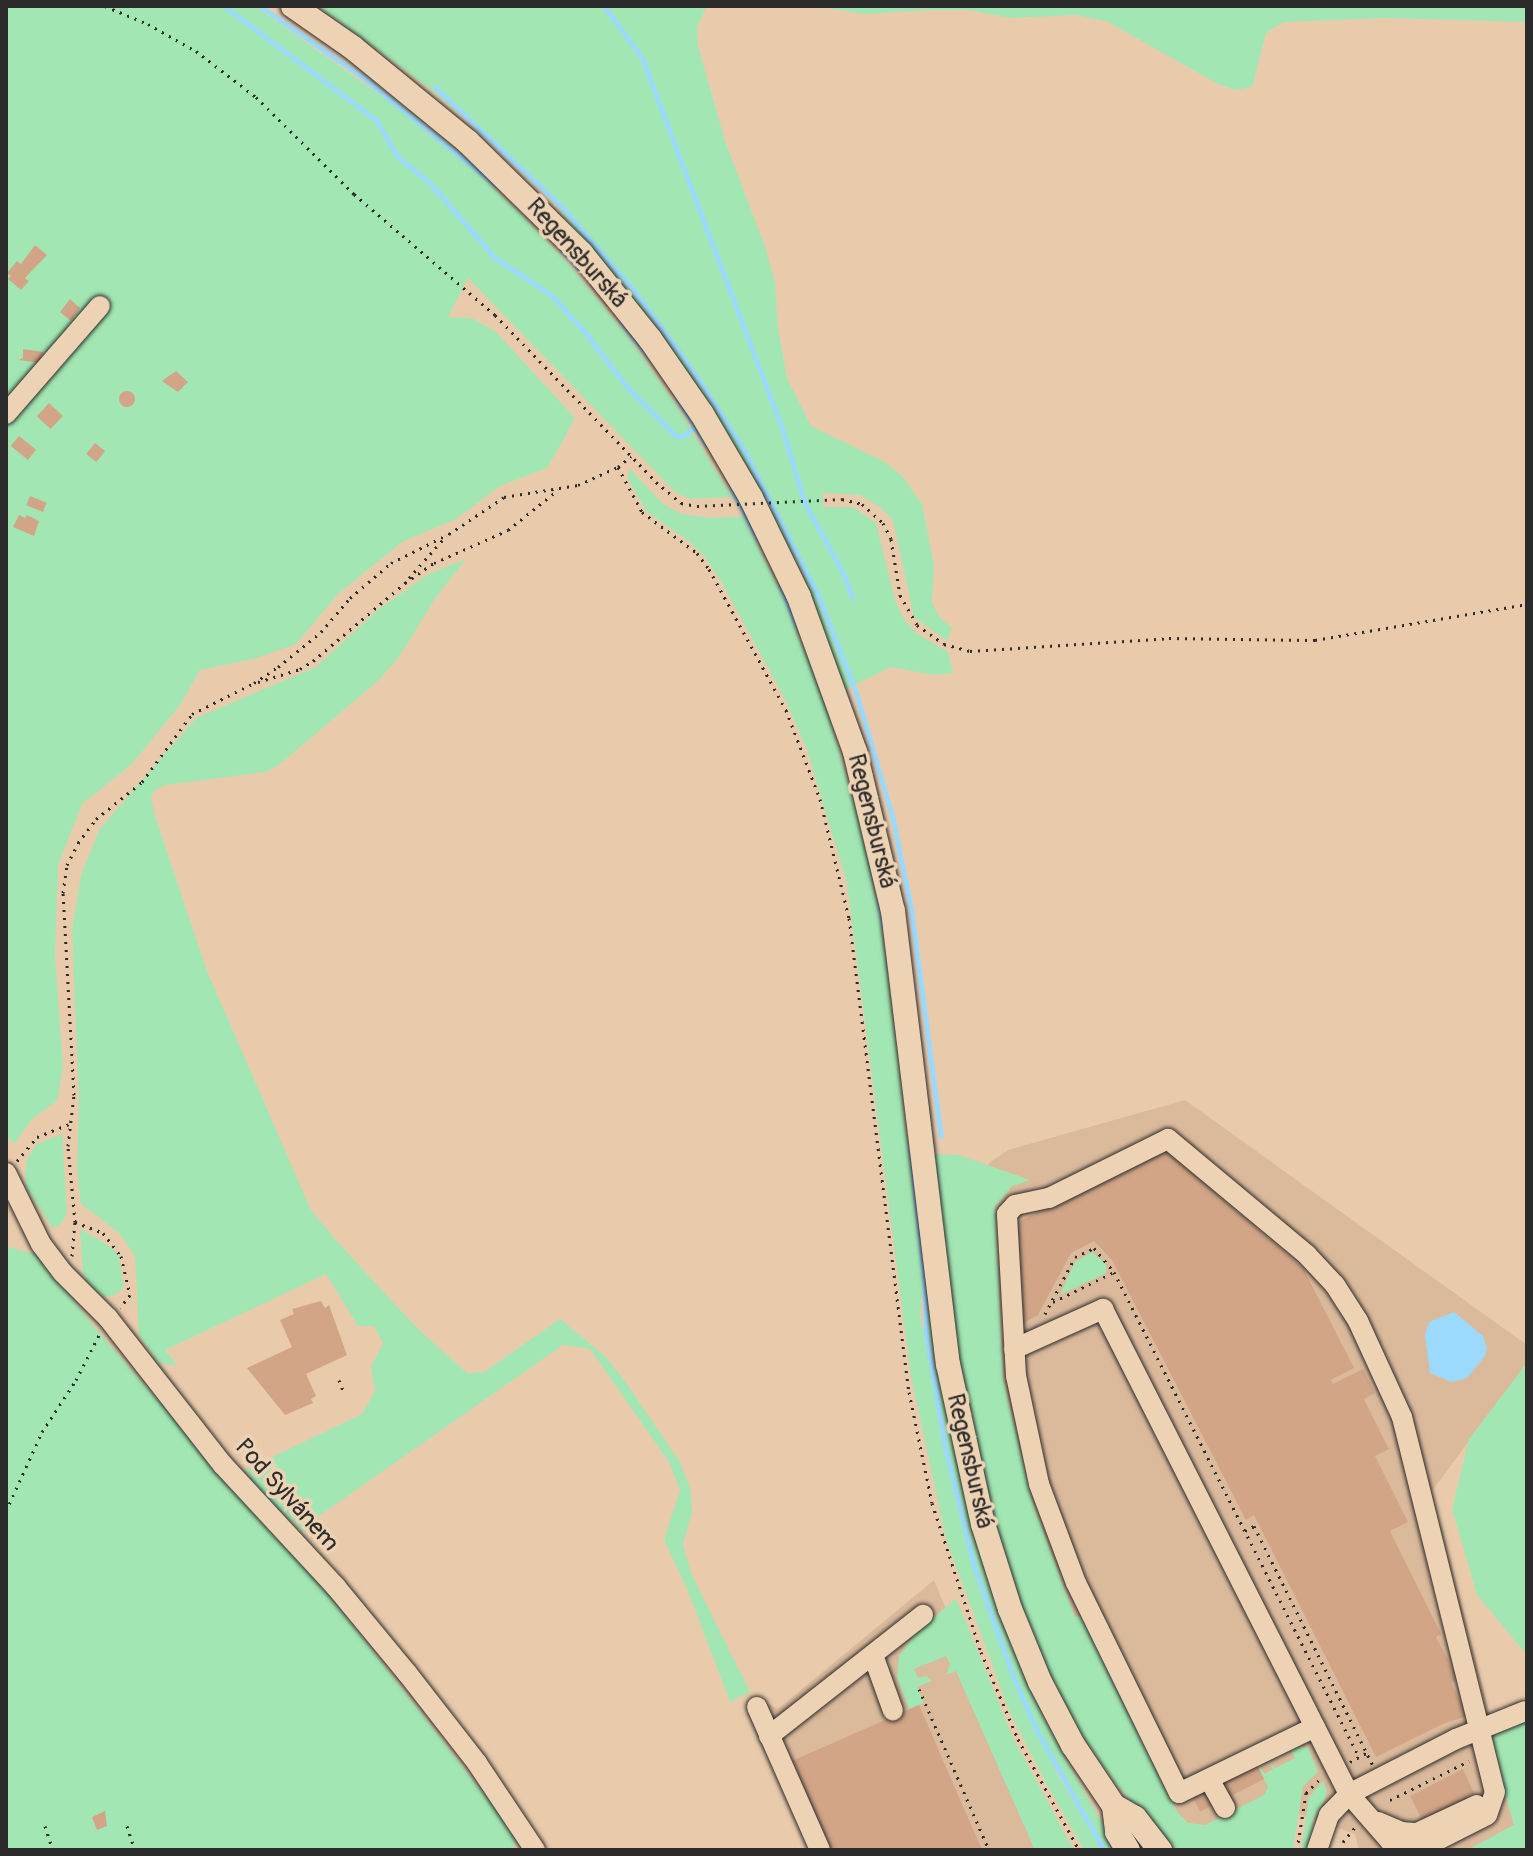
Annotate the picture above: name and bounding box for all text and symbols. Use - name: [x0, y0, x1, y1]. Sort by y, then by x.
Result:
- street label: Regensburská: [520, 192, 634, 314]
- street label: Regensburská: [841, 751, 903, 891]
- street label: Regensburská: [941, 1391, 999, 1531]
- street label: Pod Sylvánem: [229, 1433, 345, 1557]

